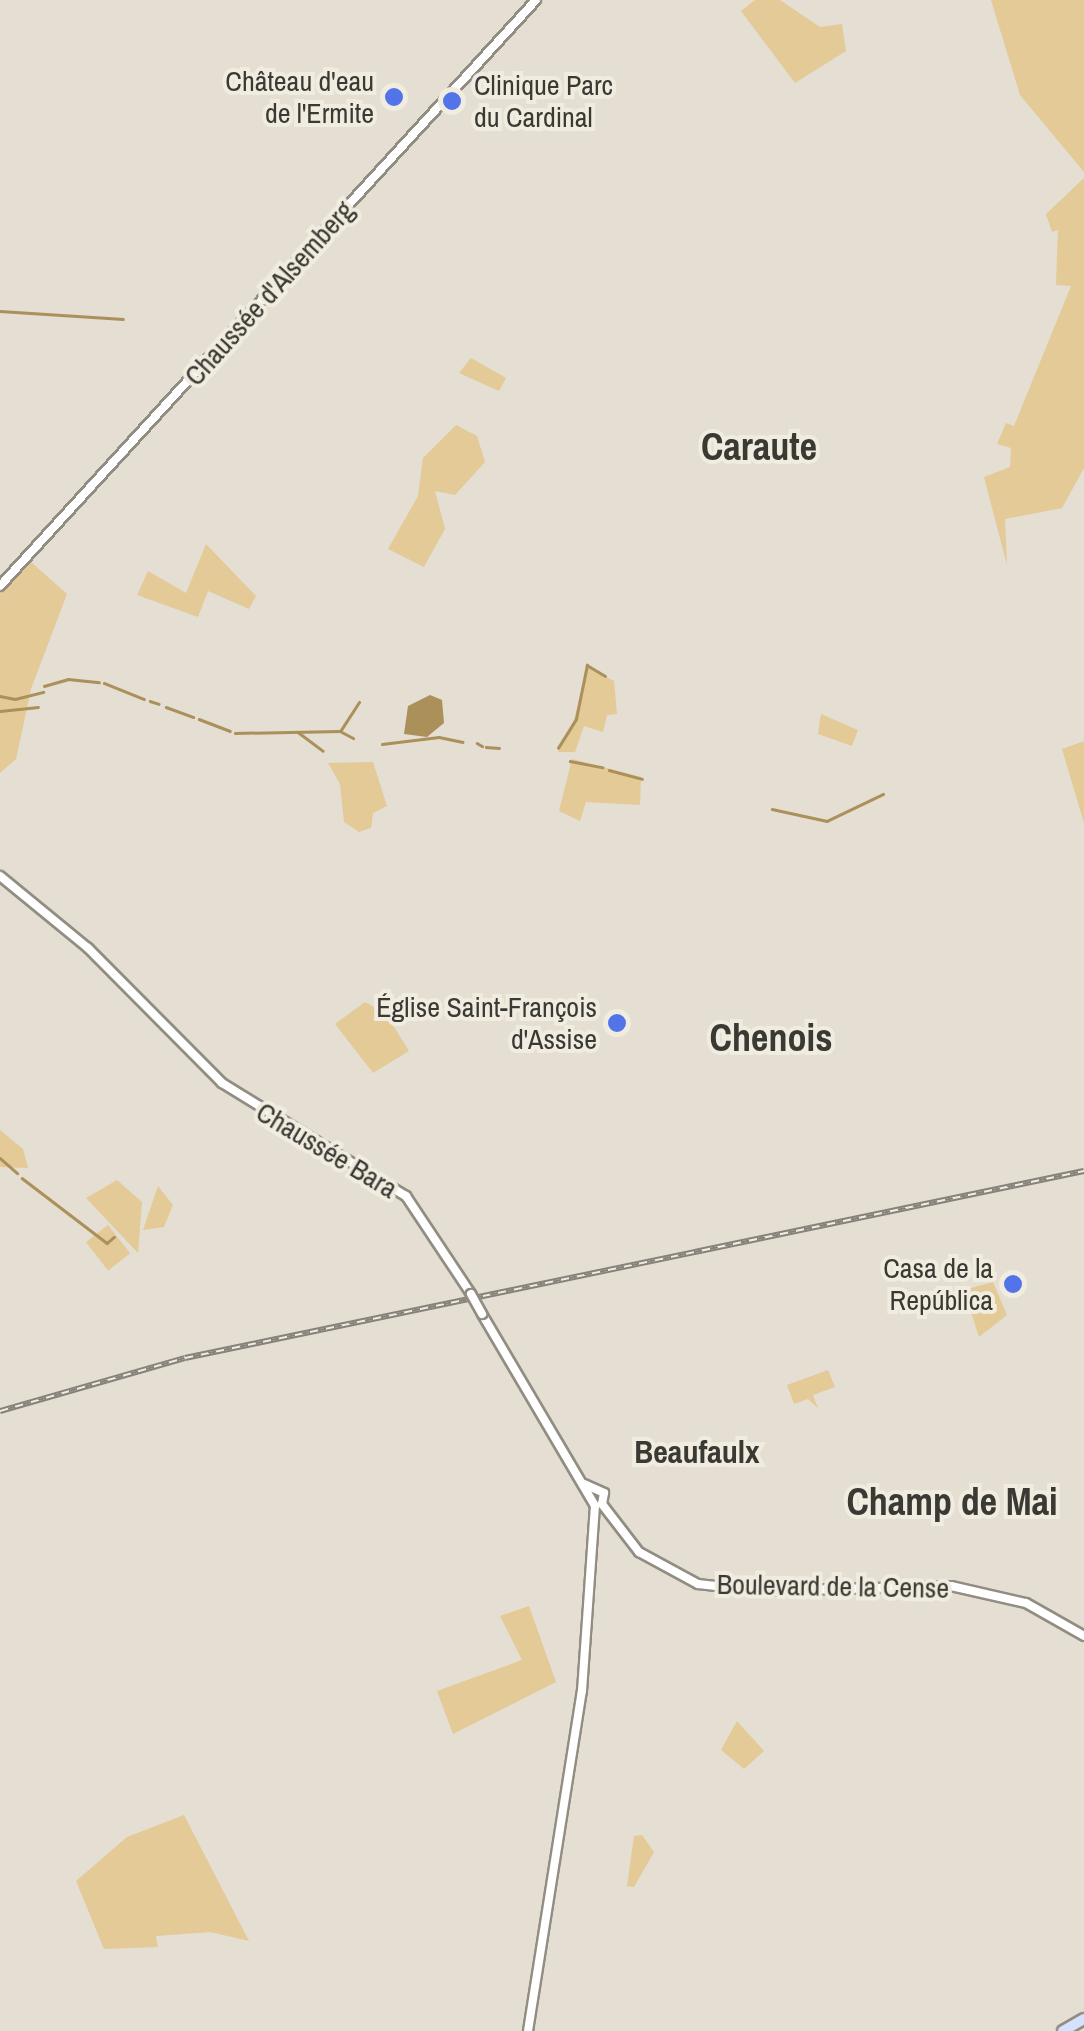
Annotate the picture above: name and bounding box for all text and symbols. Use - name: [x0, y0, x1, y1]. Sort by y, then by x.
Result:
- place label: Château d'eau de l'Ermite: [225, 64, 374, 130]
- place label: Clinique Parc du Cardinal: [474, 68, 613, 134]
- marker: Château d'eau de l'Ermite: [383, 86, 405, 108]
- marker: Clinique Parc du Cardinal: [439, 88, 465, 114]
- street label: Chaussée d'Alsemberg: [177, 194, 361, 392]
- district label: Caraute: [701, 424, 817, 470]
- place label: Église Saint-François d'Assise: [376, 990, 597, 1056]
- marker: Église Saint-François d'Assise: [606, 1012, 628, 1034]
- district label: Chenois: [710, 1015, 832, 1061]
- street label: Chaussée Bara: [251, 1095, 403, 1205]
- place label: Casa de la República: [883, 1251, 993, 1317]
- marker: Casa de la República: [1002, 1273, 1024, 1295]
- district label: Beaufaulx: [634, 1433, 760, 1471]
- district label: Champ de Mai: [846, 1479, 1058, 1525]
- street label: Boulevard de la Cense: [717, 1567, 949, 1605]

